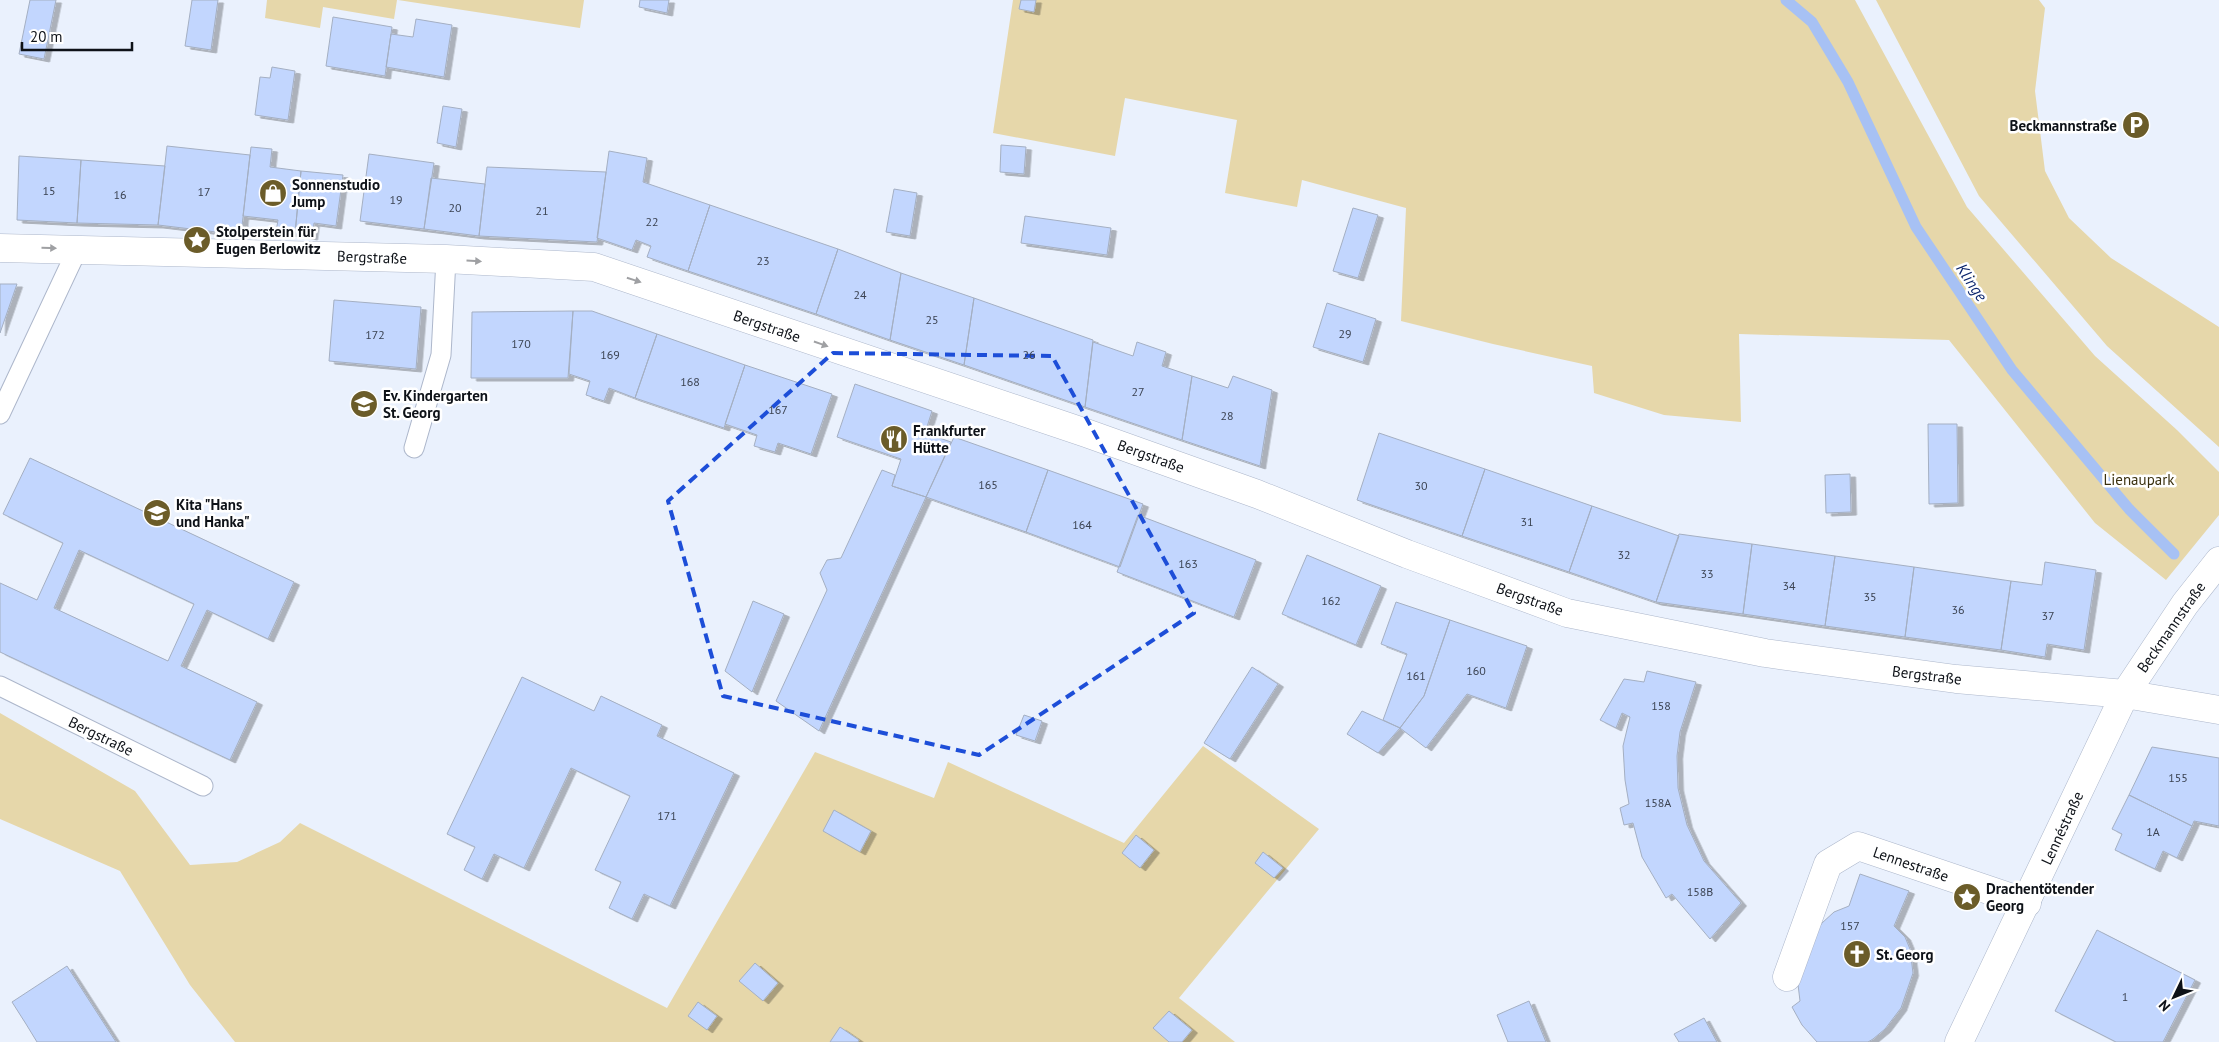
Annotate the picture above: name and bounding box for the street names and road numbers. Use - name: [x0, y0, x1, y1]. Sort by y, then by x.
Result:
- street label: Bergstraße: [337, 246, 407, 268]
- street label: Bergstraße: [731, 306, 803, 346]
- street label: Bergstraße: [1115, 435, 1187, 477]
- street label: Bergstraße: [1494, 578, 1566, 620]
- street label: Beckmannstraße: [2133, 578, 2209, 676]
- street label: Bergstraße: [1891, 661, 1963, 689]
- street label: Bergstraße: [65, 712, 137, 760]
- street label: Lennéstraße: [2037, 788, 2087, 868]
- street label: Lennestraße: [1871, 842, 1951, 886]

